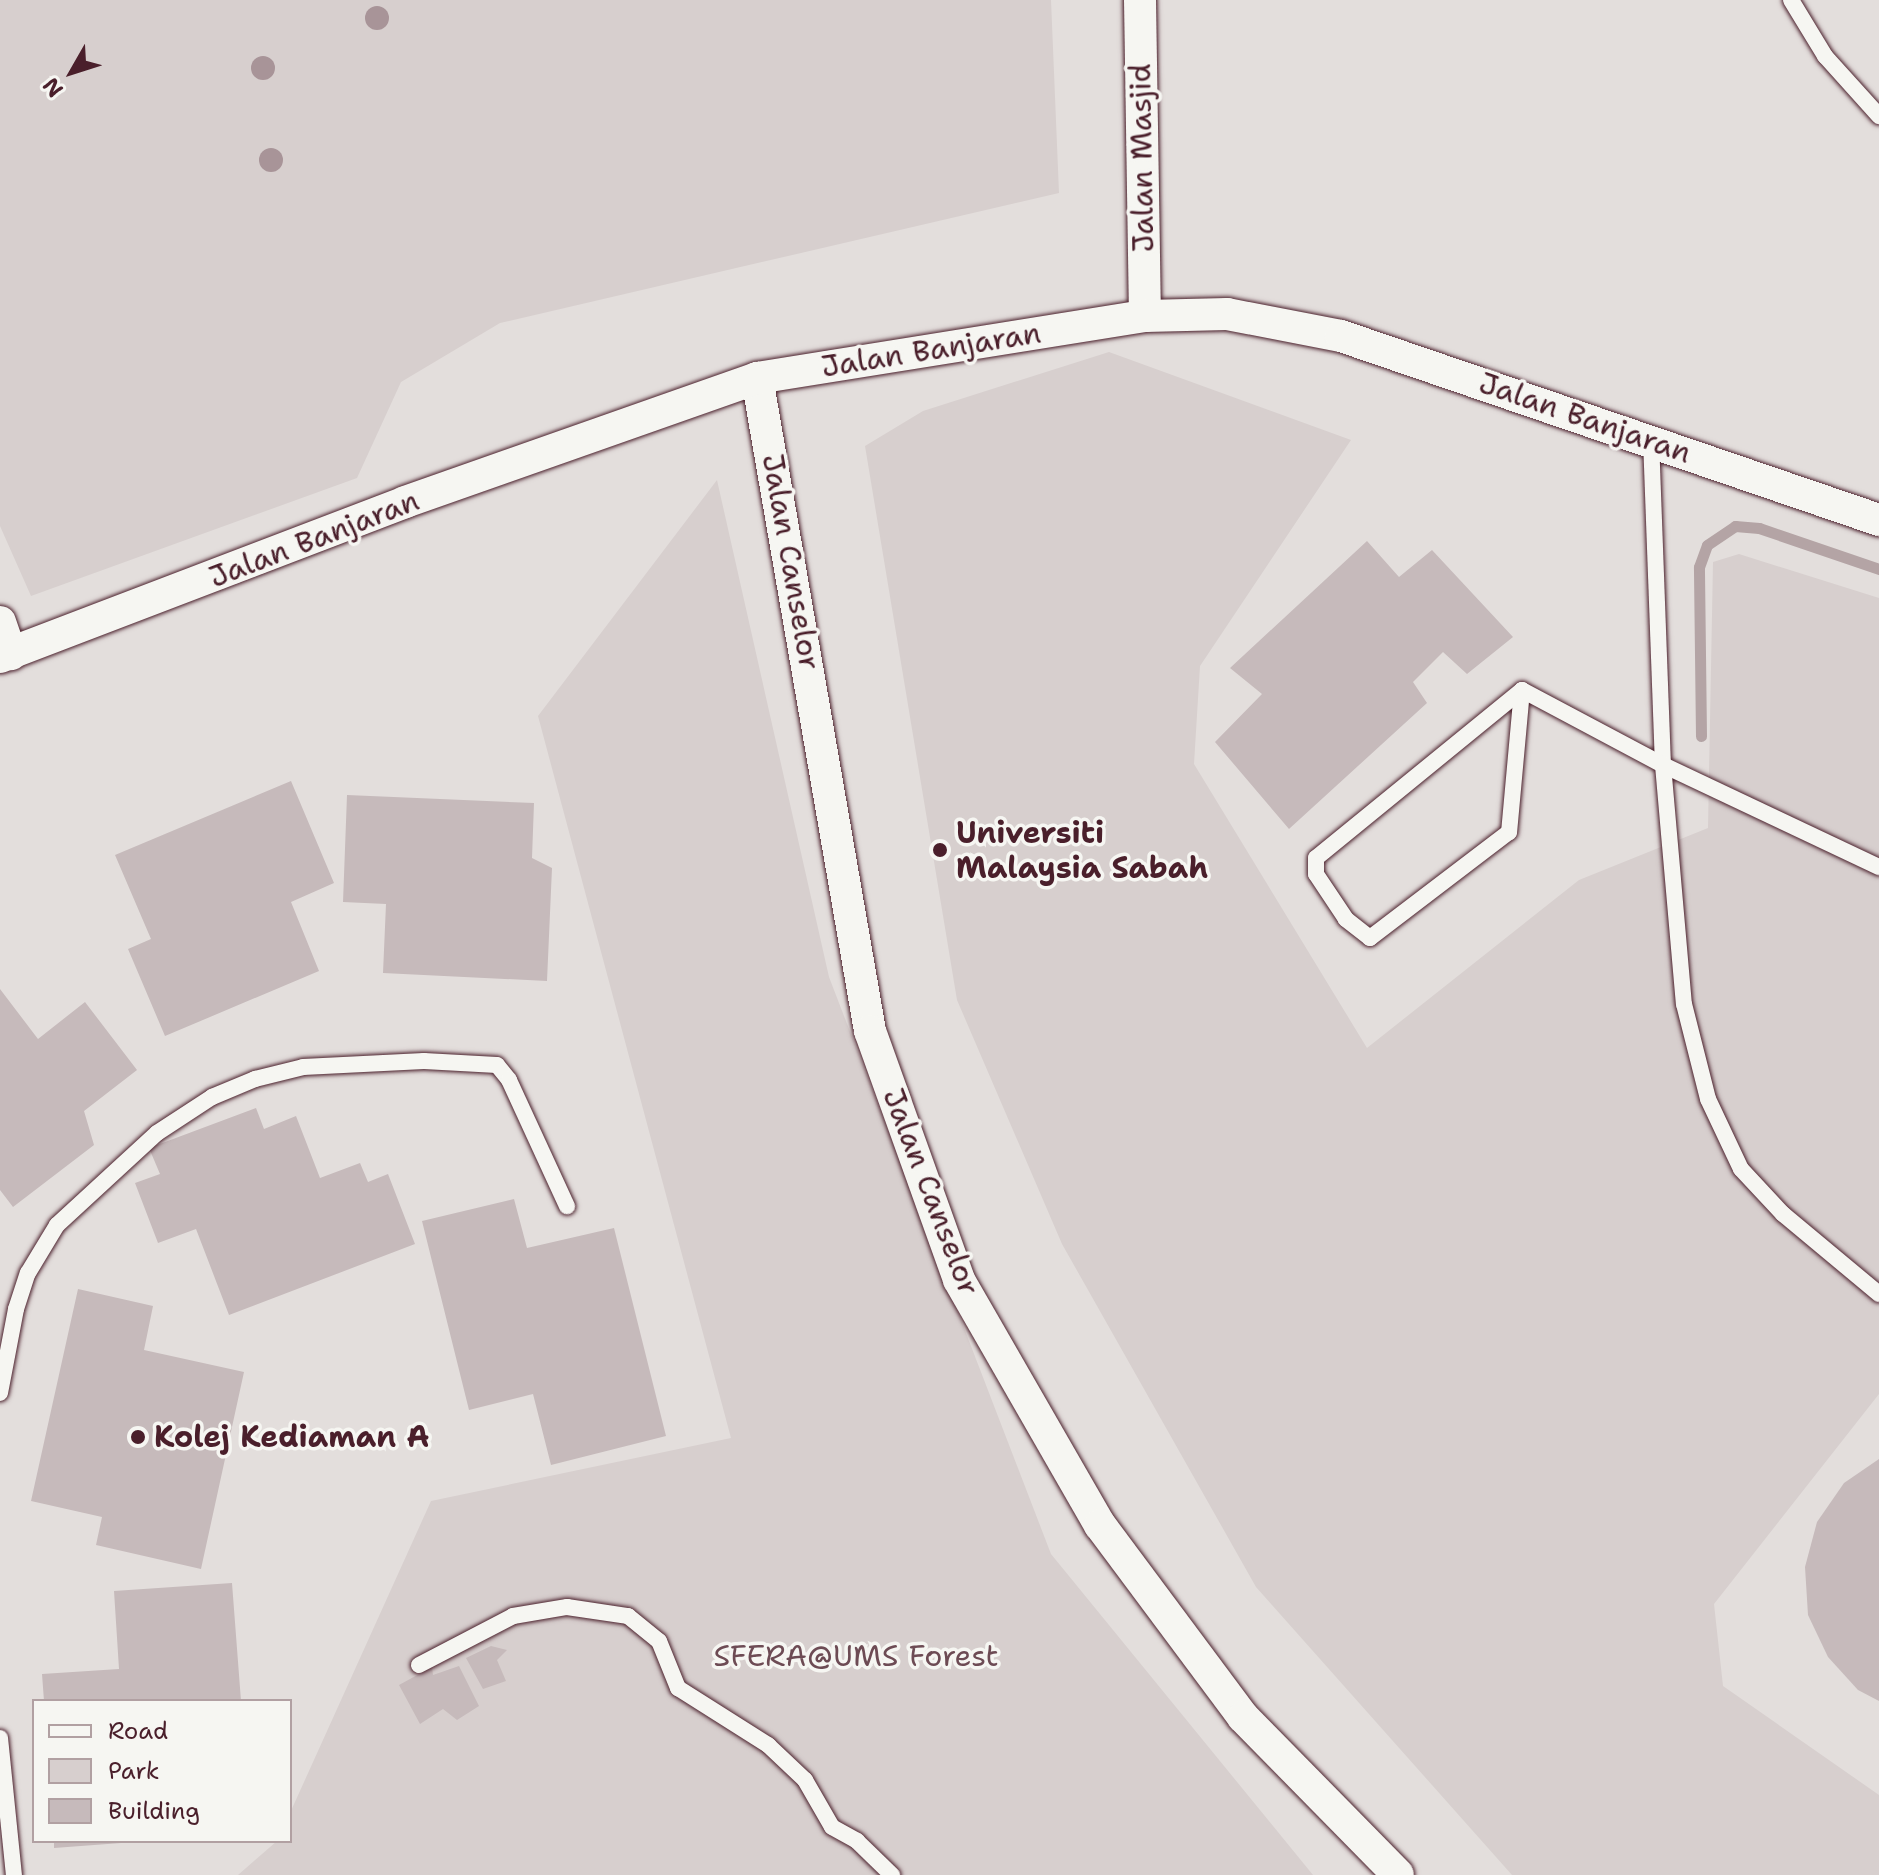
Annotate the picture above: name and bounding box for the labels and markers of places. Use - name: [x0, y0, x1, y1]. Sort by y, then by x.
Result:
- place label: Universiti Malaysia Sabah: [956, 815, 1208, 886]
- marker: Universiti Malaysia Sabah: [931, 841, 949, 859]
- place label: Kolej Kediaman A: [154, 1419, 429, 1455]
- marker: Kolej Kediaman A: [129, 1428, 147, 1446]

